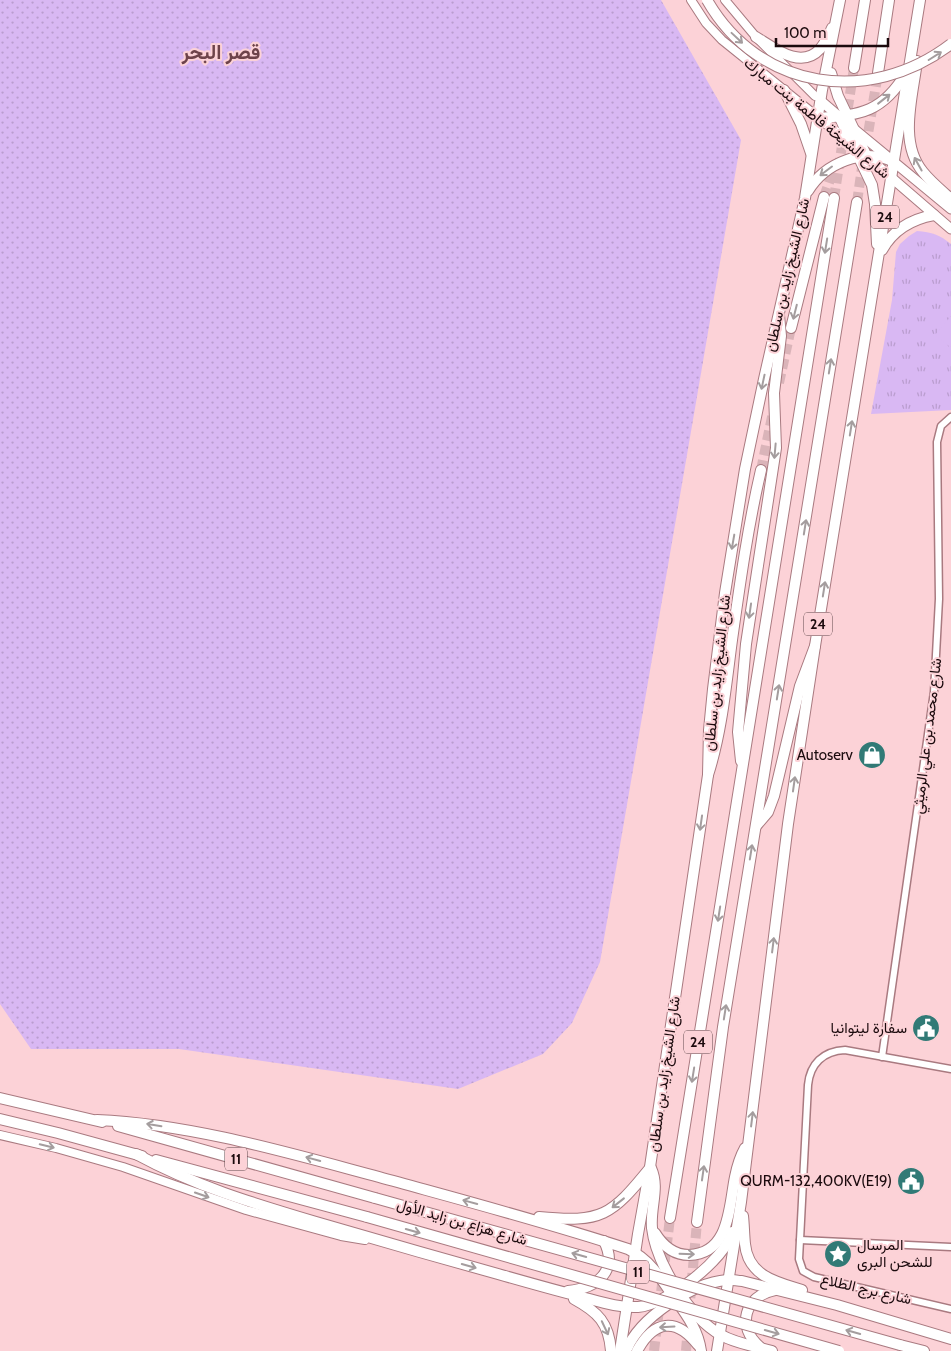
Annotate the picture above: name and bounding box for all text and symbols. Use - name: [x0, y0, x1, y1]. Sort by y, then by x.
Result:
- scale bar: [776, 15, 888, 47]
- text: 100 m: [784, 24, 826, 42]
- one-way arrow: [730, 32, 743, 44]
- district label: قصر البحر: [181, 40, 260, 65]
- one-way arrow: [927, 50, 941, 60]
- street label: شارع الشيخة فاطمة بنت مبارك: [739, 54, 894, 184]
- one-way arrow: [878, 94, 891, 105]
- one-way arrow: [912, 157, 922, 171]
- one-way arrow: [820, 165, 833, 176]
- street label: شارع الشيخ زايد بن سلطان: [761, 196, 815, 354]
- road number: 24: [871, 206, 899, 228]
- one-way arrow: [821, 238, 831, 254]
- one-way arrow: [790, 303, 799, 319]
- one-way arrow: [826, 359, 836, 375]
- one-way arrow: [758, 373, 767, 389]
- one-way arrow: [846, 421, 856, 437]
- one-way arrow: [770, 443, 780, 459]
- one-way arrow: [800, 519, 810, 535]
- one-way arrow: [728, 533, 738, 549]
- one-way arrow: [820, 581, 830, 597]
- street label: شارع الشيخ زايد بن سلطان: [700, 594, 736, 752]
- one-way arrow: [745, 603, 755, 619]
- road number: 24: [804, 612, 832, 636]
- street label: شارع محمد بن علي الرميثي: [908, 657, 949, 816]
- one-way arrow: [773, 684, 783, 700]
- shop icon: Autoserv: [857, 740, 887, 770]
- place label: Autoserv: [797, 746, 854, 764]
- one-way arrow: [789, 776, 799, 792]
- one-way arrow: [696, 815, 706, 831]
- one-way arrow: [747, 844, 757, 860]
- one-way arrow: [713, 906, 723, 922]
- one-way arrow: [768, 937, 778, 953]
- street label: شارع الشيخ زايد بن سلطان: [644, 995, 686, 1153]
- one-way arrow: [720, 1005, 730, 1021]
- public building icon: سفارة ليتوانيا: [911, 1013, 941, 1043]
- place label: سفارة ليتوانيا: [831, 1019, 907, 1037]
- road number: 24: [684, 1030, 712, 1054]
- one-way arrow: [688, 1066, 698, 1082]
- one-way arrow: [747, 1111, 757, 1127]
- one-way arrow: [146, 1120, 162, 1130]
- one-way arrow: [39, 1142, 55, 1151]
- road number: 11: [225, 1148, 247, 1170]
- one-way arrow: [305, 1154, 321, 1164]
- one-way arrow: [698, 1166, 708, 1182]
- public building icon: QURM-132,400KV(E19): [896, 1166, 926, 1196]
- place label: QURM-132,400KV(E19): [740, 1172, 892, 1190]
- one-way arrow: [194, 1191, 210, 1200]
- street label: شارع هزاع بن زايد الأول: [394, 1195, 529, 1251]
- one-way arrow: [462, 1197, 478, 1206]
- one-way arrow: [612, 1198, 625, 1209]
- one-way arrow: [405, 1226, 421, 1236]
- place label: المرسال للشحن البرى: [857, 1236, 933, 1272]
- place icon: المرسال للشحن البرى: [823, 1239, 853, 1269]
- one-way arrow: [679, 1249, 695, 1258]
- one-way arrow: [571, 1250, 587, 1259]
- road number: 11: [627, 1260, 649, 1284]
- one-way arrow: [461, 1262, 477, 1271]
- street label: شارع برج الطلاع: [818, 1270, 913, 1310]
- one-way arrow: [600, 1320, 610, 1335]
- one-way arrow: [660, 1322, 676, 1331]
- one-way arrow: [846, 1327, 862, 1336]
- one-way arrow: [763, 1328, 779, 1338]

